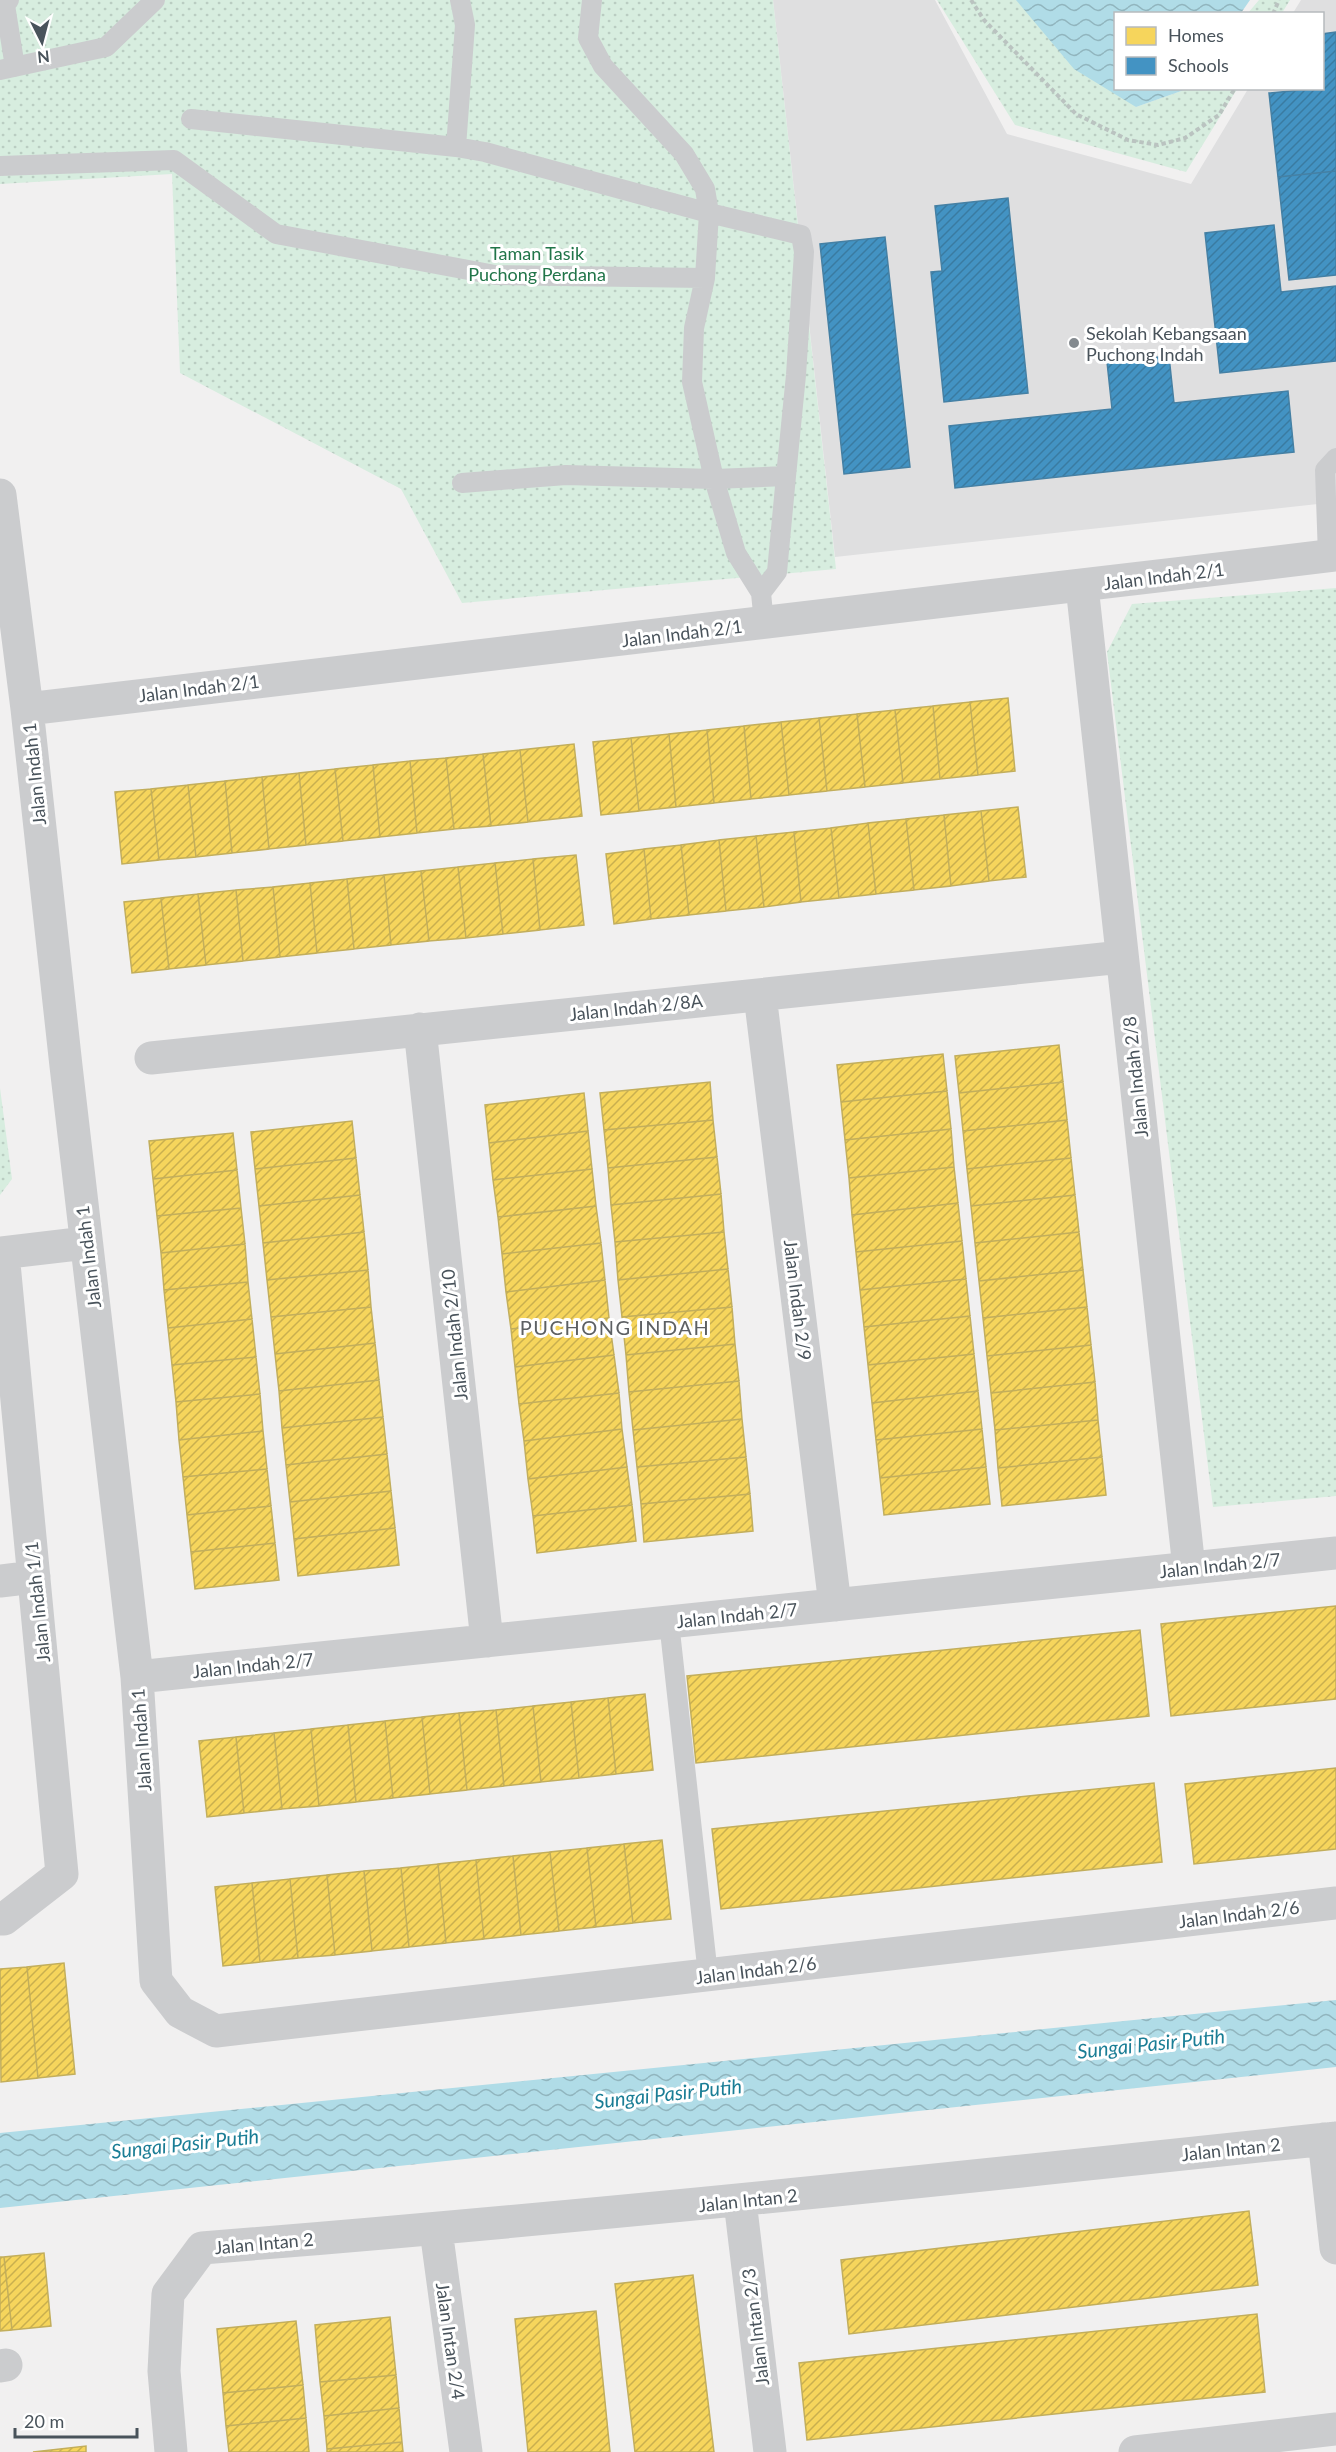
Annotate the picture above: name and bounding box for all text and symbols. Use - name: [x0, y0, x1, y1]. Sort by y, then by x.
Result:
- north arrow: [12, 12, 72, 72]
- legend: [1114, 12, 1324, 90]
- text: Homes: [1168, 24, 1224, 46]
- text: N: [36, 47, 51, 68]
- text: Schools: [1168, 54, 1229, 76]
- park label: Taman Tasik Puchong Perdana: [468, 242, 606, 285]
- place label: Sekolah Kebangsaan Puchong Indah: [1086, 322, 1247, 365]
- marker: Sekolah Kebangsaan Puchong Indah: [1067, 336, 1081, 350]
- street label: Jalan Indah 2/1: [1102, 558, 1226, 594]
- street label: Jalan Indah 2/1: [620, 615, 744, 651]
- street label: Jalan Indah 2/1: [137, 670, 261, 706]
- street label: Jalan Indah 1: [18, 722, 50, 826]
- street label: Jalan Indah 2/8A: [568, 989, 705, 1025]
- street label: Jalan Indah 2/8: [1118, 1015, 1152, 1139]
- street label: Jalan Indah 1: [71, 1204, 105, 1310]
- street label: Jalan Indah 2/9: [780, 1238, 816, 1362]
- street label: Jalan Indah 2/10: [436, 1268, 472, 1402]
- district label: PUCHONG INDAH: [520, 1315, 710, 1339]
- street label: Jalan Indah 1/1: [20, 1540, 54, 1664]
- street label: Jalan Indah 2/7: [1158, 1548, 1282, 1582]
- street label: Jalan Indah 2/7: [675, 1598, 799, 1632]
- street label: Jalan Indah 2/7: [191, 1648, 315, 1682]
- street label: Jalan Indah 1: [126, 1688, 156, 1792]
- street label: Jalan Indah 2/6: [1177, 1896, 1301, 1932]
- street label: Jalan Indah 2/6: [694, 1952, 818, 1988]
- water label: Sungai Pasir Putih: [1076, 2023, 1226, 2063]
- water label: Sungai Pasir Putih: [593, 2073, 743, 2113]
- water label: Sungai Pasir Putih: [110, 2123, 260, 2163]
- street label: Jalan Intan 2: [1180, 2133, 1282, 2165]
- street label: Jalan Intan 2: [697, 2184, 799, 2216]
- street label: Jalan Intan 2: [214, 2228, 314, 2258]
- street label: Jalan Intan 2/3: [737, 2267, 773, 2387]
- street label: Jalan Intan 2/4: [432, 2281, 470, 2401]
- scale bar: [15, 2401, 136, 2439]
- text: 20 m: [24, 2410, 64, 2432]

